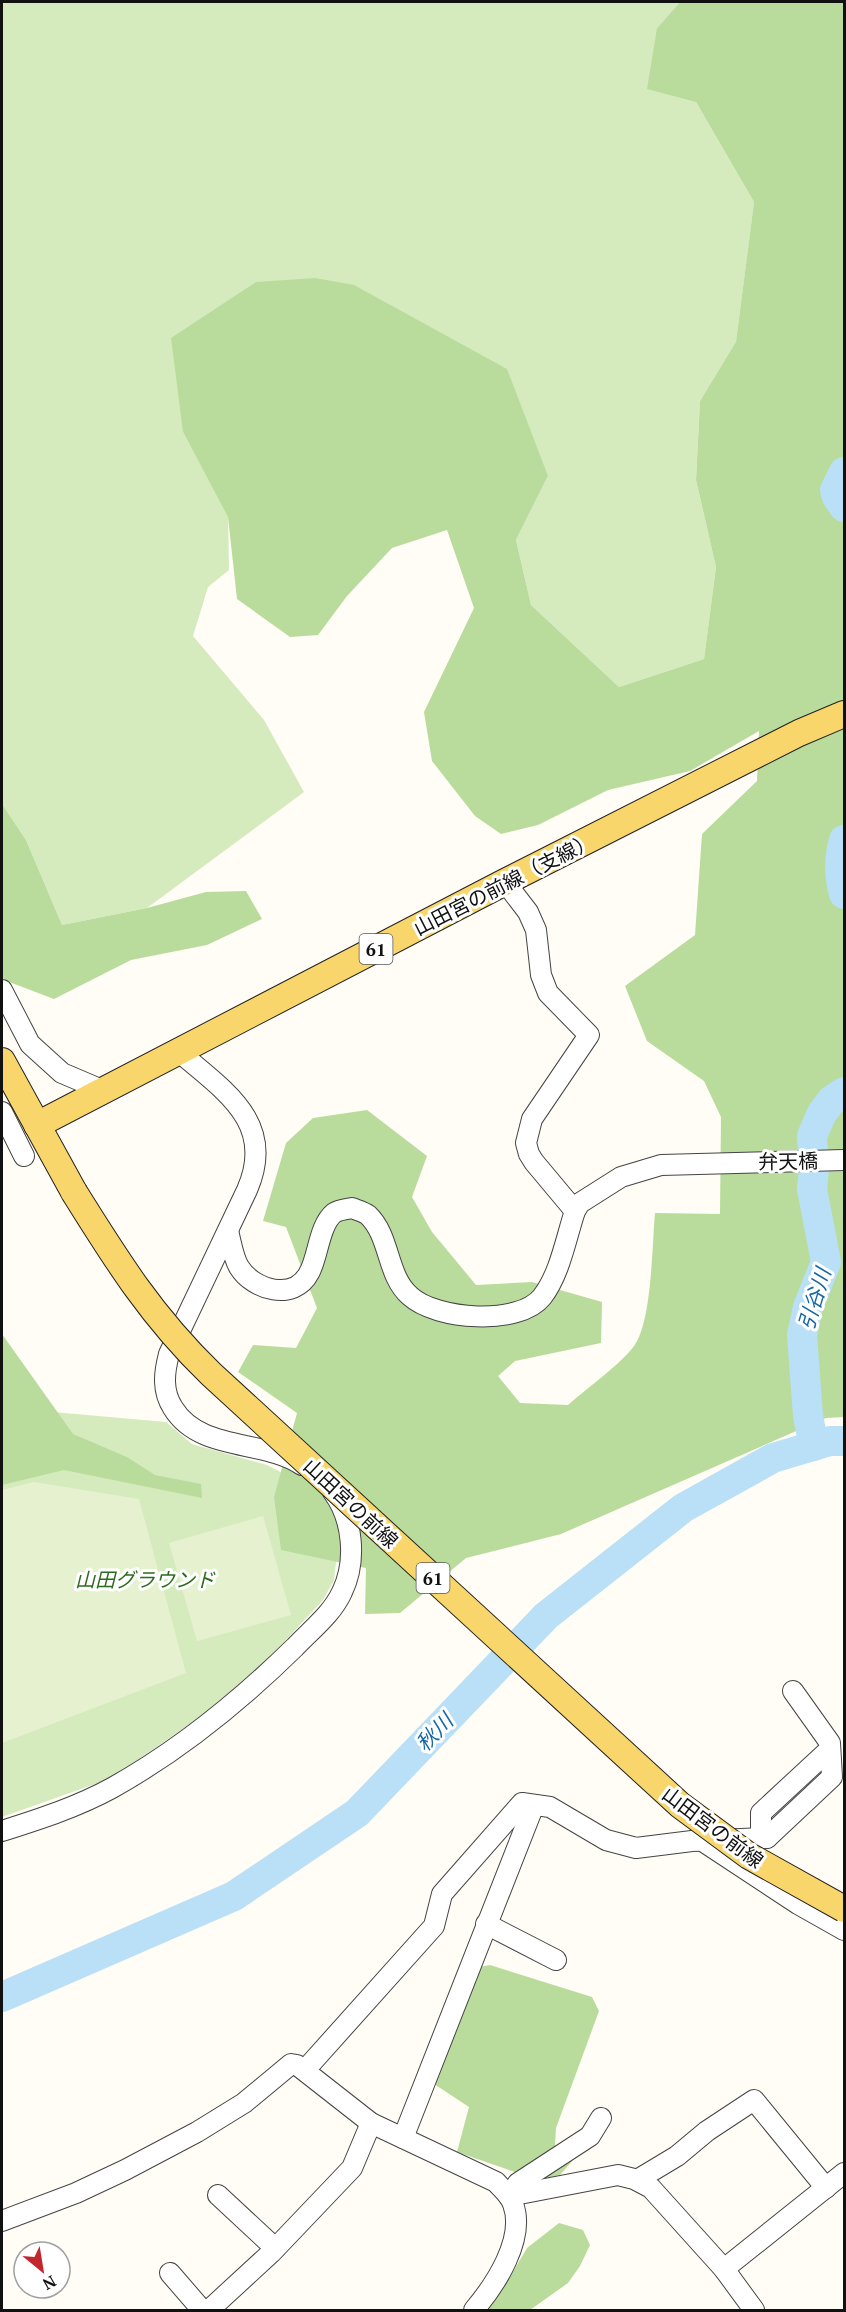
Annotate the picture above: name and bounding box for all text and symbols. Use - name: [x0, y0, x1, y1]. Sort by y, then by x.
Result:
- street label: 山田宮の前線（支線）: [409, 827, 599, 941]
- road number: 61: [360, 934, 392, 964]
- street label: 弁天橋: [758, 1147, 818, 1175]
- water label: 引谷川: [791, 1263, 837, 1333]
- street label: 山田宮の前線: [298, 1452, 404, 1554]
- road number: 61: [416, 1563, 450, 1593]
- park label: 山田グラウンド: [75, 1566, 216, 1593]
- water label: 秋川: [409, 1706, 460, 1757]
- street label: 山田宮の前線: [657, 1780, 769, 1874]
- north arrow: [12, 2240, 72, 2300]
- text: N: [39, 2270, 60, 2296]

